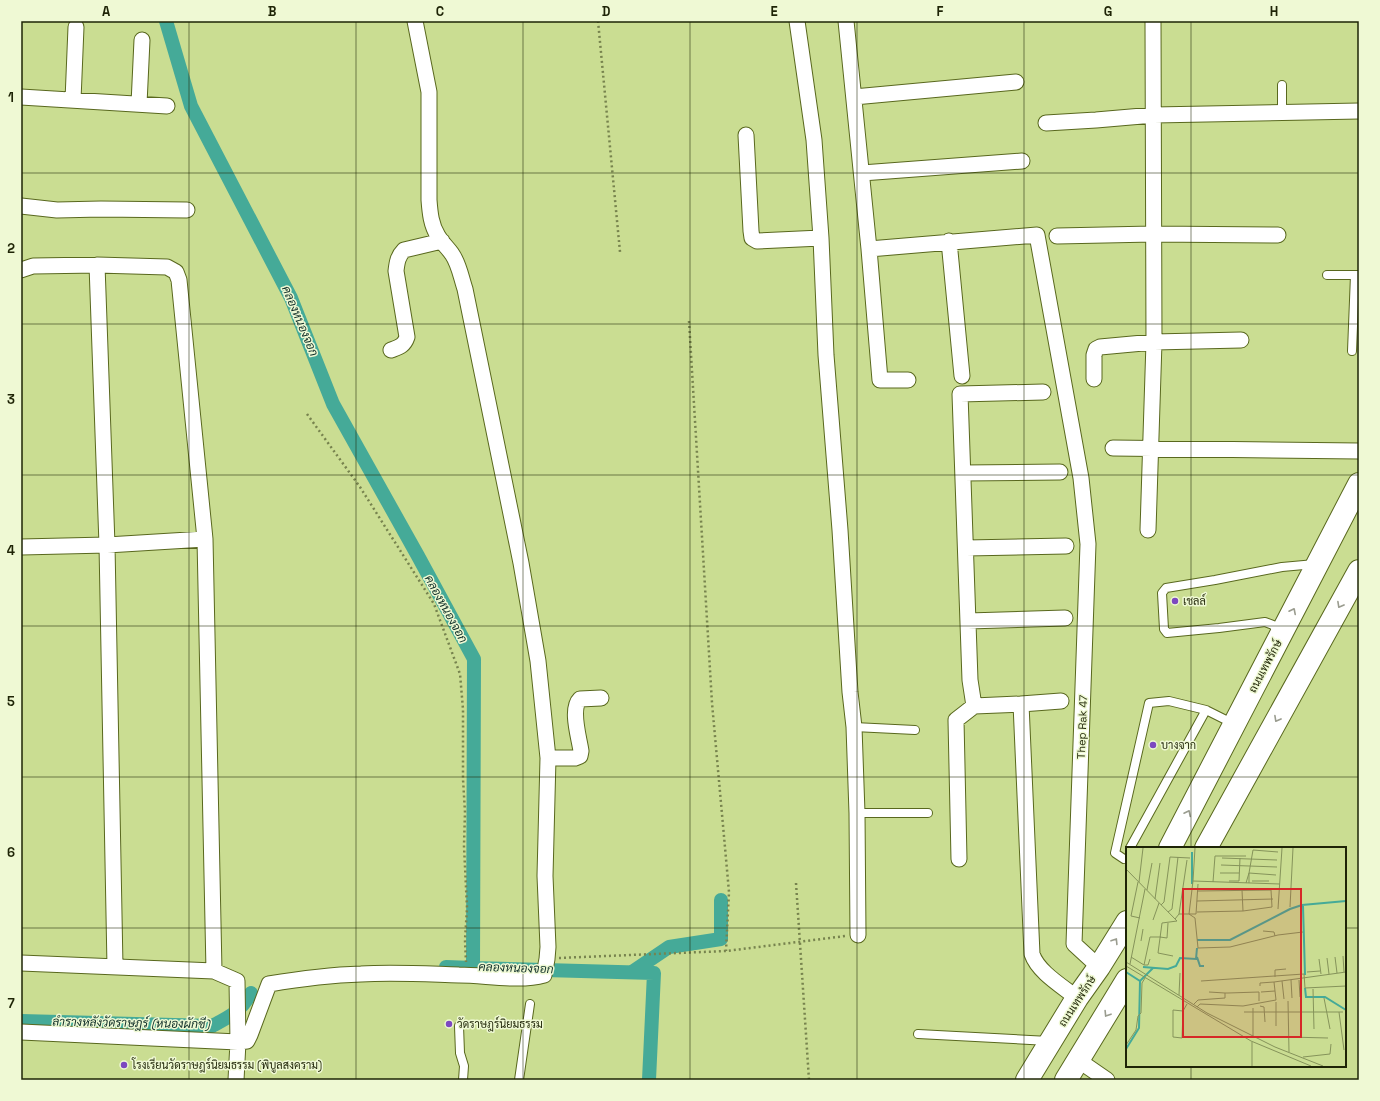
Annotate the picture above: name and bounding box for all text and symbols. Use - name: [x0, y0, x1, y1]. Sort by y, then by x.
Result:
- text: A: [102, 3, 111, 20]
- text: B: [268, 3, 277, 20]
- text: C: [436, 3, 444, 20]
- text: D: [602, 3, 611, 20]
- text: E: [770, 3, 778, 20]
- text: F: [937, 3, 944, 20]
- text: G: [1104, 3, 1112, 20]
- text: H: [1270, 3, 1278, 20]
- text: 1: [8, 89, 14, 106]
- text: 2: [7, 240, 15, 257]
- water label: คลองหนองจอก: [278, 283, 322, 359]
- text: 3: [7, 391, 15, 408]
- text: 4: [7, 542, 15, 559]
- water label: คลองหนองจอก: [421, 572, 471, 646]
- place label: เชลล์: [1183, 593, 1206, 608]
- marker: เชลล์: [1170, 596, 1180, 606]
- one-way arrow: [1338, 601, 1345, 608]
- one-way arrow: [1289, 608, 1296, 615]
- street label: ถนนเทพรักษ์: [1244, 636, 1285, 695]
- text: 5: [7, 693, 15, 710]
- street label: Thep Rak 47: [1074, 695, 1090, 759]
- one-way arrow: [1275, 715, 1282, 722]
- place label: บางจาก: [1161, 738, 1196, 752]
- marker: บางจาก: [1148, 740, 1158, 750]
- one-way arrow: [1183, 810, 1191, 818]
- text: 6: [7, 844, 15, 861]
- inset map: [1126, 847, 1346, 1067]
- one-way arrow: [1110, 938, 1118, 945]
- water label: คลองหนองจอก: [478, 959, 554, 977]
- street label: ถนนเทพรักษ์: [1054, 972, 1099, 1029]
- text: 7: [7, 995, 15, 1012]
- one-way arrow: [1104, 1010, 1111, 1017]
- water label: ลำรางหลังวัดราษฎร์ (หนองผักชี): [52, 1014, 211, 1032]
- place label: วัดราษฎร์นิยมธรรม: [457, 1016, 543, 1032]
- marker: วัดราษฎร์นิยมธรรม: [444, 1019, 454, 1029]
- place label: โรงเรียนวัดราษฎร์นิยมธรรม (พิบูลสงคราม): [131, 1057, 322, 1073]
- marker: โรงเรียนวัดราษฎร์นิยมธรรม (พิบูลสงคราม): [119, 1060, 129, 1070]

